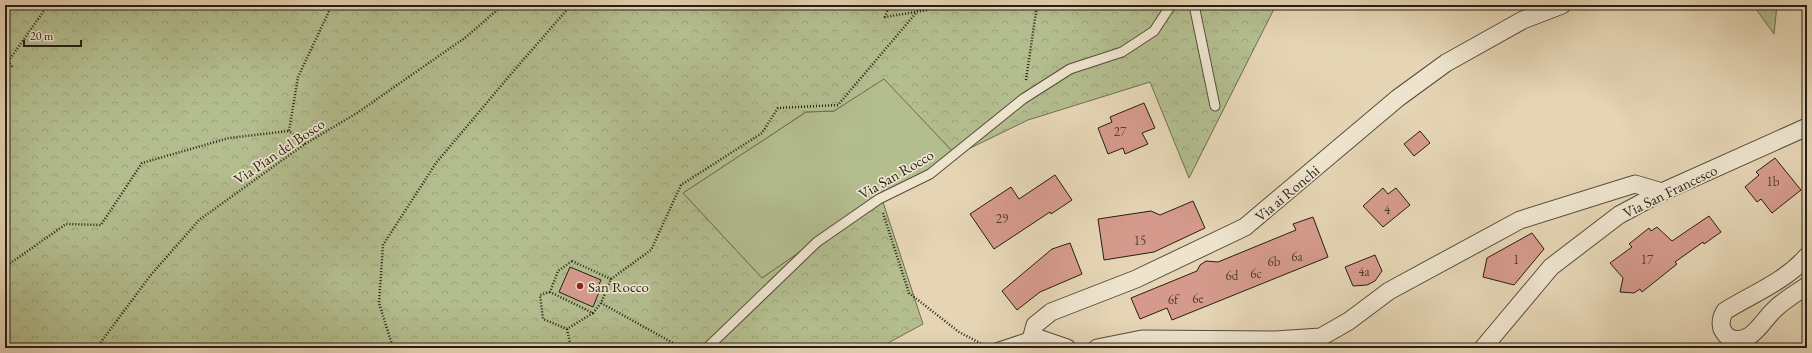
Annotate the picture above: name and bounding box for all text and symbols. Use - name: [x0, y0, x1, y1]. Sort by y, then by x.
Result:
- scale bar: [24, 22, 81, 48]
- text: 20 m: [30, 28, 54, 44]
- street label: Via Pian del Bosco: [230, 114, 328, 188]
- house number: 27: [1114, 123, 1127, 140]
- street label: Via San Rocco: [855, 145, 937, 203]
- street label: Via ai Ronchi: [1251, 160, 1323, 226]
- street label: Via San Francesco: [1620, 160, 1720, 222]
- house number: 1b: [1767, 173, 1780, 190]
- house number: 4: [1384, 201, 1391, 218]
- house number: 29: [996, 210, 1009, 227]
- house number: 15: [1134, 232, 1146, 249]
- house number: 6a: [1291, 248, 1304, 265]
- house number: 1: [1513, 251, 1519, 268]
- house number: 17: [1641, 251, 1654, 268]
- house number: 6b: [1268, 253, 1281, 270]
- house number: 4a: [1358, 263, 1371, 280]
- house number: 6c: [1250, 265, 1262, 282]
- house number: 6d: [1226, 267, 1239, 284]
- place label: San Rocco: [588, 277, 649, 296]
- marker: San Rocco: [575, 281, 585, 291]
- house number: 6e: [1192, 290, 1204, 307]
- house number: 6f: [1168, 291, 1180, 308]

